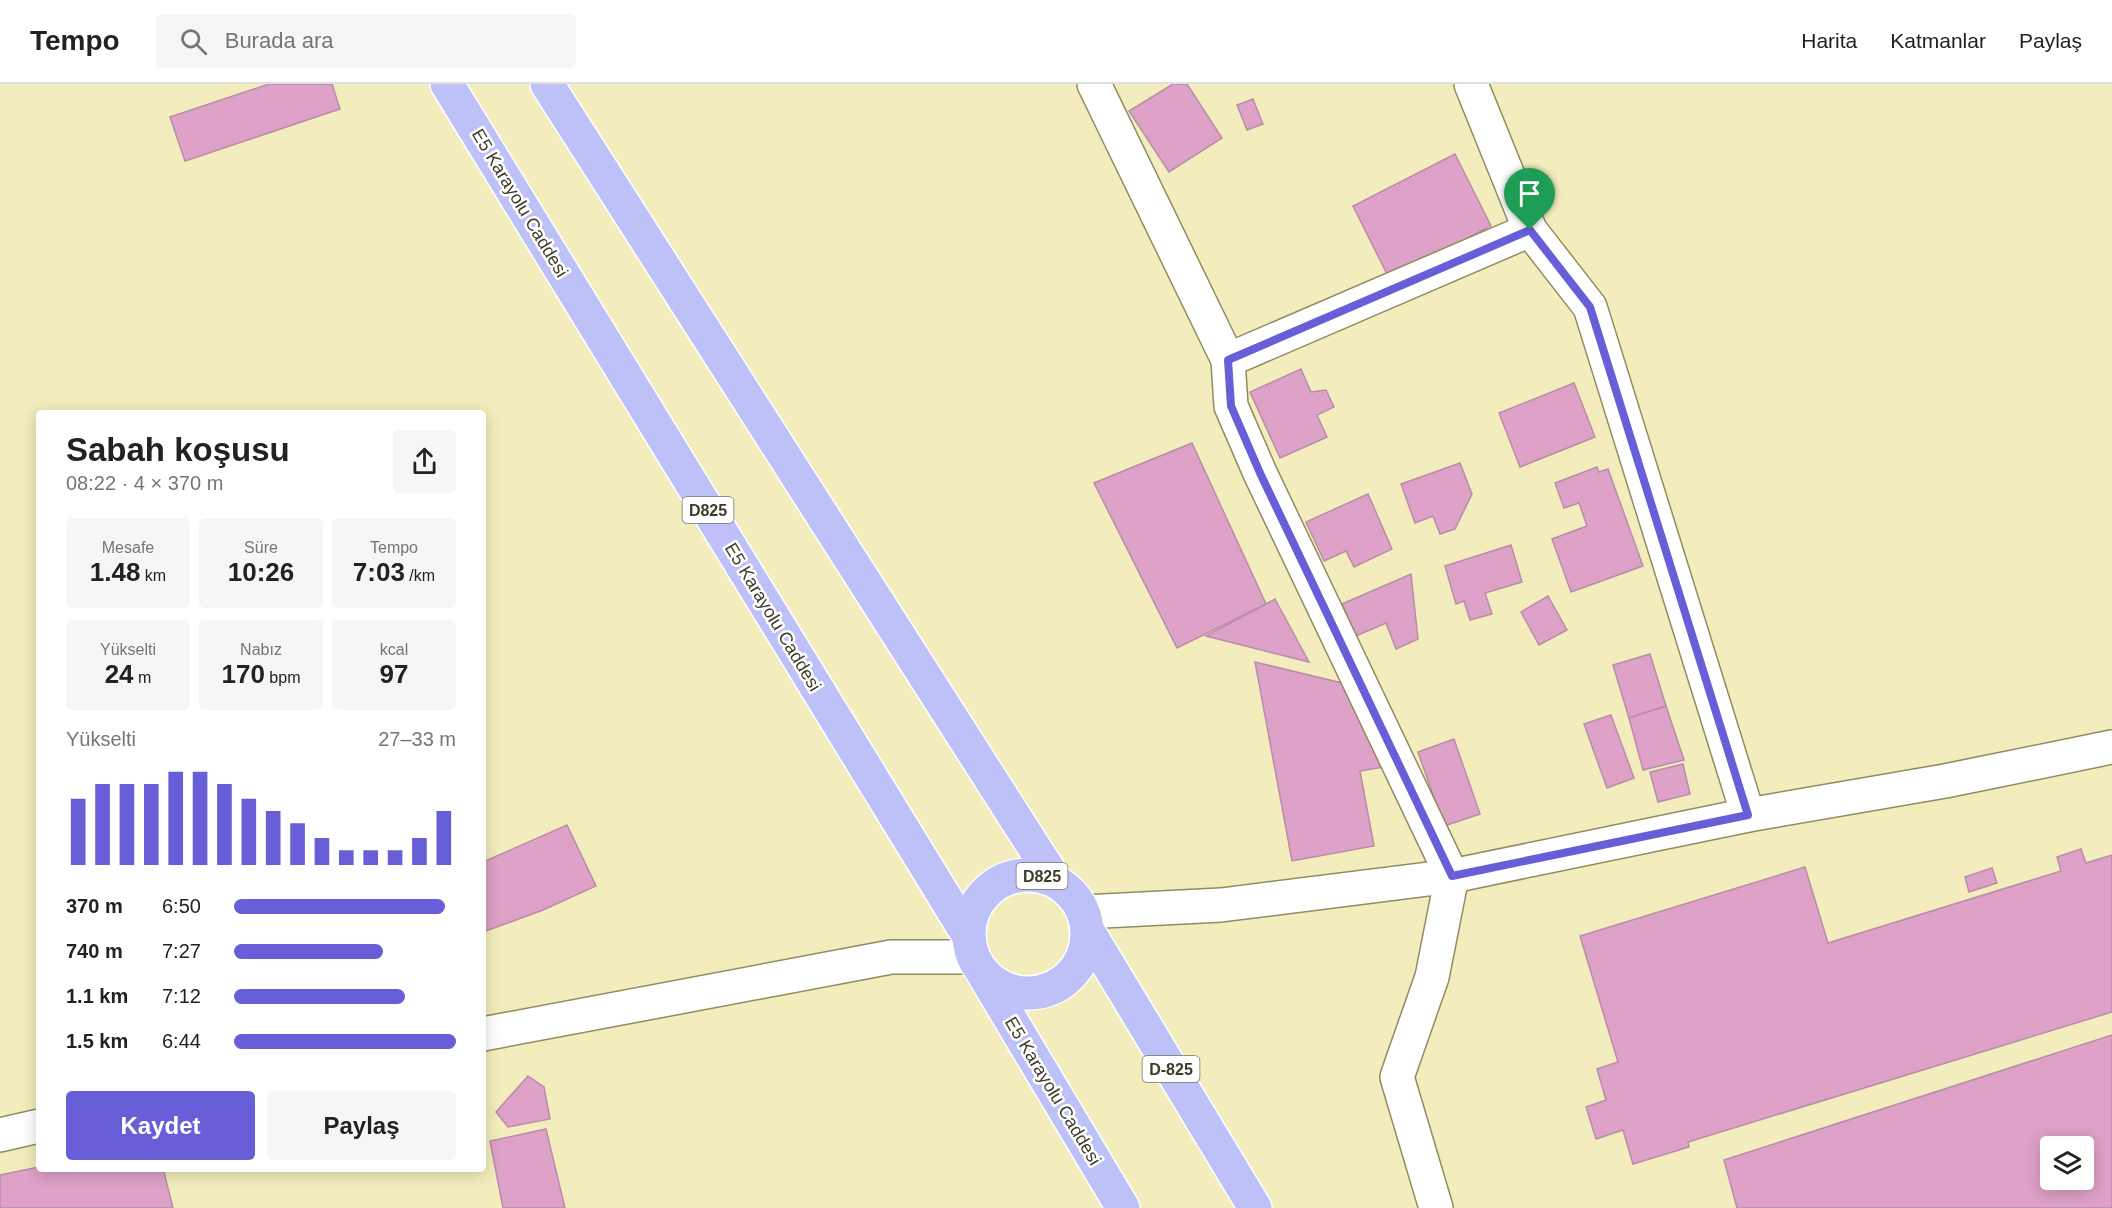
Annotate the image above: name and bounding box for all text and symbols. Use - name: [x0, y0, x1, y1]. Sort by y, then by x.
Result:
- search box: [156, 14, 576, 68]
- text: Tempo: [30, 25, 120, 56]
- icon: search: [177, 25, 210, 58]
- text: Burada ara: [225, 28, 334, 53]
- text: Harita: [1801, 29, 1857, 52]
- text: Katmanlar: [1890, 29, 1986, 52]
- text: Paylaş: [2019, 29, 2082, 52]
- street label: E5 Karayolu Caddesi: [468, 125, 572, 281]
- pin: [1504, 168, 1555, 230]
- icon: arrive: [1513, 177, 1546, 210]
- button: share: [393, 430, 456, 493]
- text: Sabah koşusu: [66, 431, 290, 468]
- text: 08:22 · 4 × 370 m: [66, 472, 223, 494]
- road number: D825: [682, 497, 734, 523]
- text: Mesafe: [102, 539, 154, 556]
- text: Süre: [244, 539, 278, 556]
- text: Tempo: [370, 539, 418, 556]
- street label: E5 Karayolu Caddesi: [721, 539, 825, 695]
- text: 1.48: [90, 557, 140, 587]
- text: 10:26: [228, 557, 294, 587]
- text: 7:03: [353, 557, 405, 587]
- text: km: [140, 567, 166, 584]
- text: /km: [405, 567, 435, 584]
- text: Yükselti: [100, 641, 156, 658]
- text: Nabız: [240, 641, 282, 658]
- text: kcal: [380, 641, 408, 658]
- text: 24: [105, 659, 134, 689]
- text: 170: [222, 659, 265, 689]
- text: 97: [380, 659, 408, 689]
- text: m: [134, 669, 151, 686]
- text: bpm: [265, 669, 300, 686]
- text: Yükselti: [66, 728, 136, 750]
- text: 27–33 m: [378, 728, 456, 750]
- road number: D825: [1016, 863, 1068, 889]
- text: 370 m: [66, 895, 123, 917]
- text: 6:50: [162, 895, 201, 917]
- text: 740 m: [66, 940, 123, 962]
- text: 7:27: [162, 940, 201, 962]
- text: 1.1 km: [66, 985, 128, 1007]
- text: 7:12: [162, 985, 201, 1007]
- street label: E5 Karayolu Caddesi: [1001, 1013, 1105, 1169]
- text: 1.5 km: [66, 1030, 128, 1052]
- text: 6:44: [162, 1030, 201, 1052]
- road number: D-825: [1142, 1056, 1200, 1082]
- button: Kaydet: [66, 1091, 255, 1160]
- button: Paylaş: [267, 1091, 456, 1160]
- map controls: [2040, 1136, 2094, 1190]
- button: layers: [2040, 1136, 2094, 1190]

